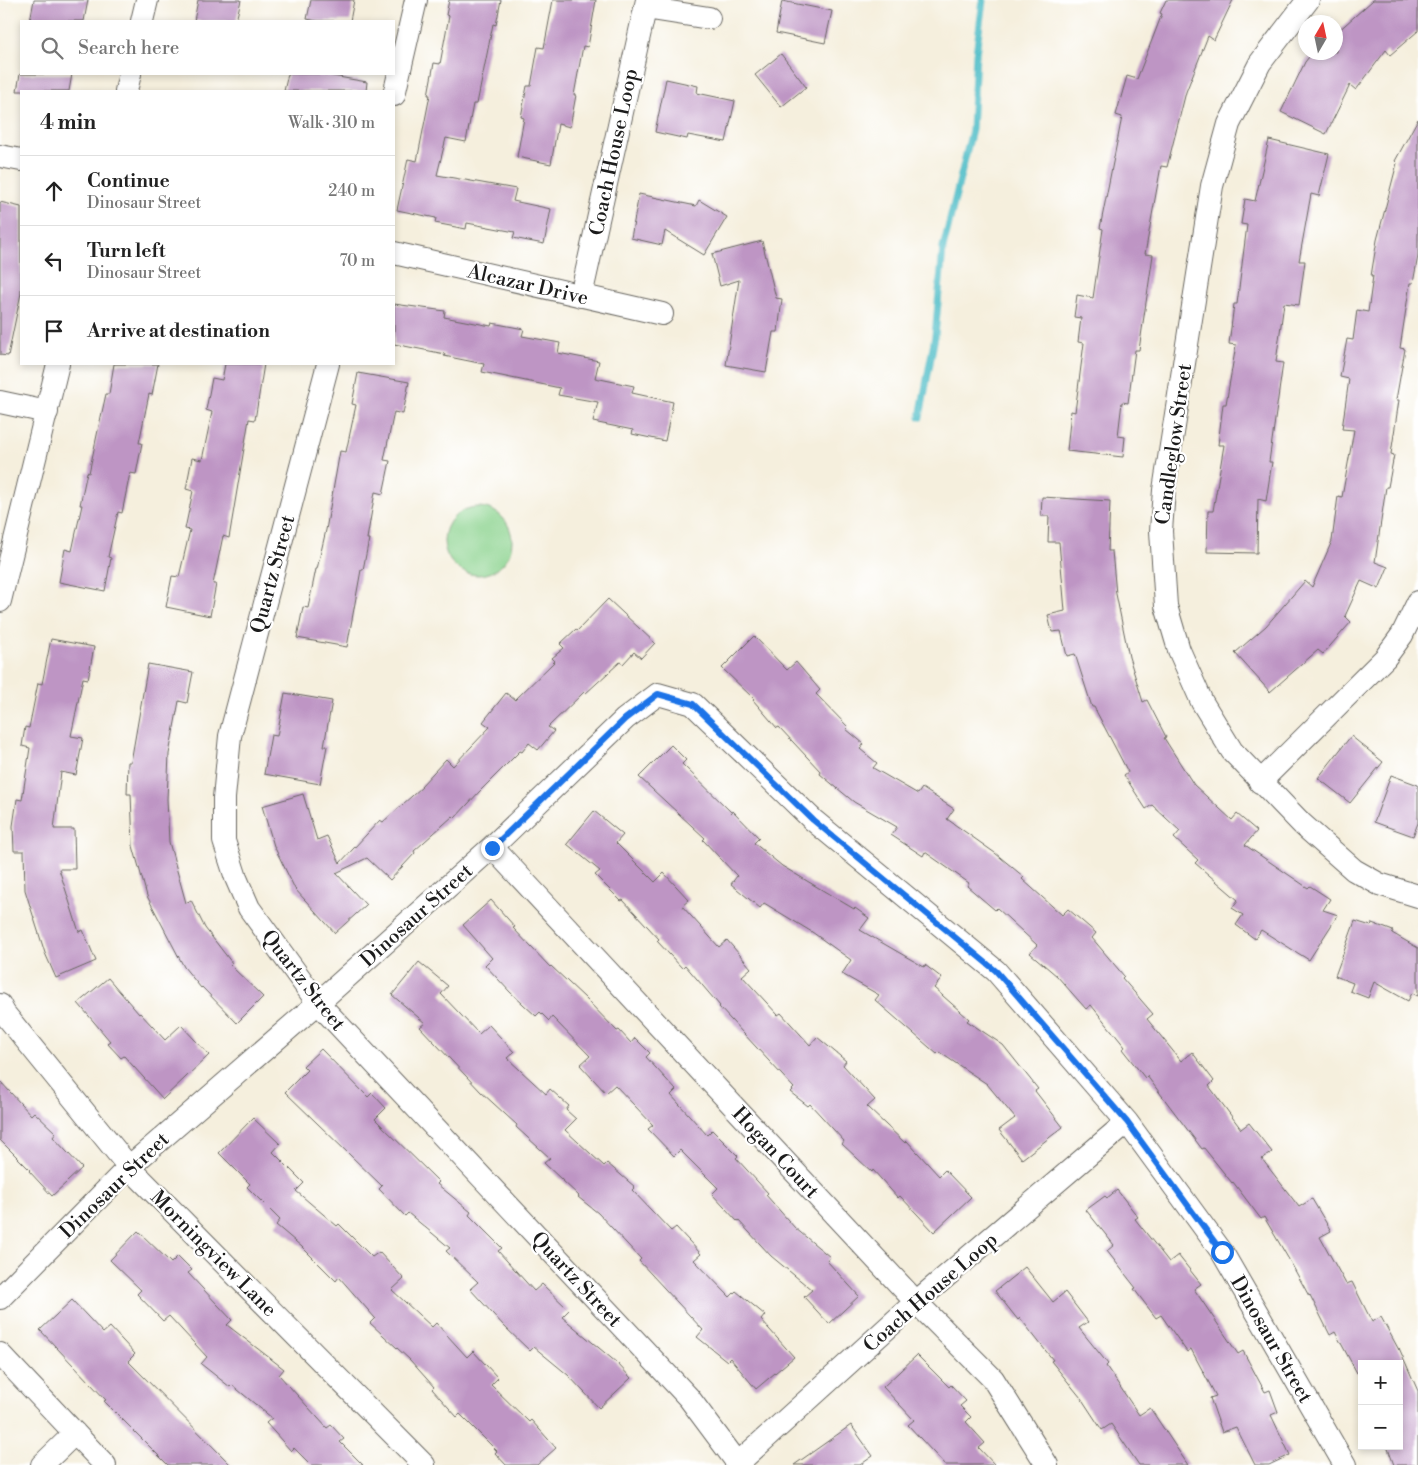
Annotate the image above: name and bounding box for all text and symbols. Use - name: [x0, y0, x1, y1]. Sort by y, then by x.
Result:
- north arrow: [1298, 15, 1343, 60]
- search box: [20, 20, 395, 75]
- icon: search: [38, 34, 66, 62]
- text: Search here: [78, 36, 179, 60]
- street label: Coach House Loop: [585, 67, 644, 238]
- text: 4 min: [40, 110, 96, 136]
- text: Walk · 310 m: [288, 113, 375, 133]
- text: Continue: [87, 169, 170, 193]
- icon: ahead: [40, 177, 68, 205]
- text: 240 m: [328, 181, 375, 201]
- text: Dinosaur Street: [87, 193, 201, 213]
- text: Turn left: [87, 239, 166, 263]
- icon: left: [40, 247, 68, 275]
- text: 70 m: [339, 251, 375, 271]
- street label: Alcazar Drive: [464, 259, 591, 312]
- text: Dinosaur Street: [87, 263, 201, 283]
- icon: arrive: [40, 317, 68, 345]
- text: Arrive at destination: [87, 319, 270, 343]
- street label: Candleglow Street: [1151, 362, 1198, 526]
- street label: Quartz Street: [246, 512, 301, 636]
- route end: [481, 837, 504, 860]
- street label: Dinosaur Street: [356, 859, 478, 973]
- street label: Quartz Street: [256, 925, 350, 1036]
- street label: Hogan Court: [726, 1102, 824, 1204]
- street label: Dinosaur Street: [55, 1128, 175, 1245]
- street label: Morningview Lane: [145, 1186, 281, 1322]
- street label: Quartz Street: [525, 1227, 626, 1333]
- street label: Coach House Loop: [859, 1228, 1003, 1358]
- route start: [1211, 1241, 1234, 1264]
- street label: Dinosaur Street: [1224, 1272, 1317, 1408]
- map controls: [1358, 1360, 1403, 1450]
- button: +: [1358, 1360, 1403, 1405]
- button: −: [1358, 1405, 1403, 1450]

